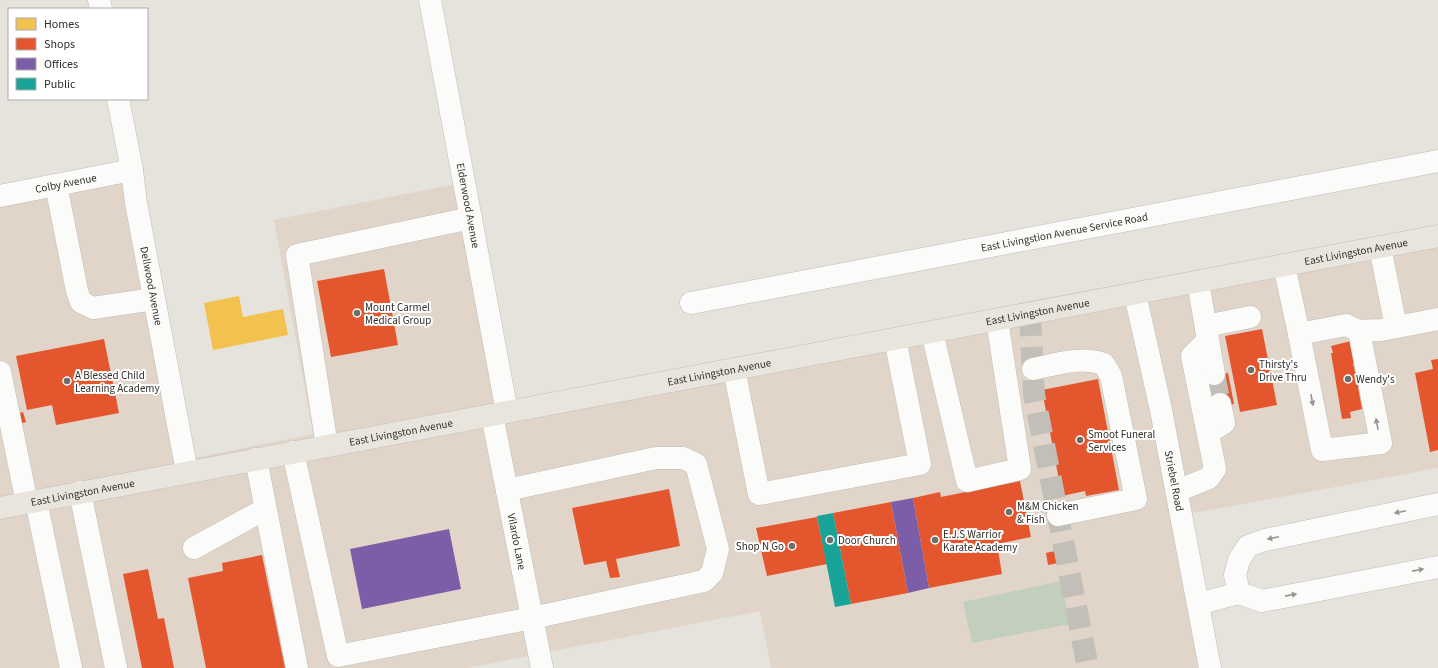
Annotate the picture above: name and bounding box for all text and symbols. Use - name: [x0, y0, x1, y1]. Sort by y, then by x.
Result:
- legend: [8, 8, 148, 100]
- text: Homes: [44, 16, 79, 33]
- text: Shops: [44, 36, 75, 53]
- text: Offices: [44, 56, 78, 73]
- text: Public: [44, 76, 76, 93]
- street label: Elderwood Avenue: [453, 162, 483, 250]
- street label: Colby Avenue: [34, 170, 98, 197]
- street label: East Livingstion Avenue Service Road: [980, 209, 1149, 256]
- street label: East Livingston Avenue: [1303, 235, 1410, 269]
- street label: Dellwood Avenue: [136, 245, 166, 327]
- street label: East Livingston Avenue: [985, 295, 1091, 329]
- place label: Mount Carmel Medical Group: [365, 300, 431, 328]
- marker: Mount Carmel Medical Group: [352, 308, 362, 318]
- street label: East Livingston Avenue: [666, 355, 773, 390]
- place label: Thirsty's Drive Thru: [1259, 357, 1307, 385]
- marker: Thirsty's Drive Thru: [1246, 365, 1256, 375]
- place label: A Blessed Child Learning Academy: [75, 368, 160, 396]
- place label: Wendy's: [1356, 372, 1395, 387]
- marker: Wendy's: [1343, 374, 1353, 384]
- marker: A Blessed Child Learning Academy: [62, 376, 72, 386]
- one-way arrow: [1309, 394, 1315, 406]
- street label: East Livingston Avenue: [348, 415, 455, 450]
- one-way arrow: [1374, 418, 1380, 430]
- place label: Smoot Funeral Services: [1088, 427, 1155, 455]
- marker: Smoot Funeral Services: [1075, 435, 1085, 445]
- street label: Striebel Road: [1161, 449, 1187, 513]
- street label: East Livingston Avenue: [29, 476, 136, 510]
- place label: M&M Chicken & Fish: [1017, 499, 1079, 527]
- marker: M&M Chicken & Fish: [1004, 507, 1014, 517]
- one-way arrow: [1394, 509, 1406, 515]
- street label: Vilardo Lane: [504, 512, 530, 572]
- place label: E.J.S Warrior Karate Academy: [943, 527, 1017, 555]
- place label: Door Church: [838, 533, 896, 548]
- marker: Door Church: [825, 535, 835, 545]
- marker: E.J.S Warrior Karate Academy: [930, 535, 940, 545]
- one-way arrow: [1266, 536, 1279, 542]
- place label: Shop N Go: [736, 539, 784, 554]
- marker: Shop N Go: [787, 541, 797, 551]
- one-way arrow: [1412, 567, 1424, 573]
- one-way arrow: [1285, 592, 1297, 598]

